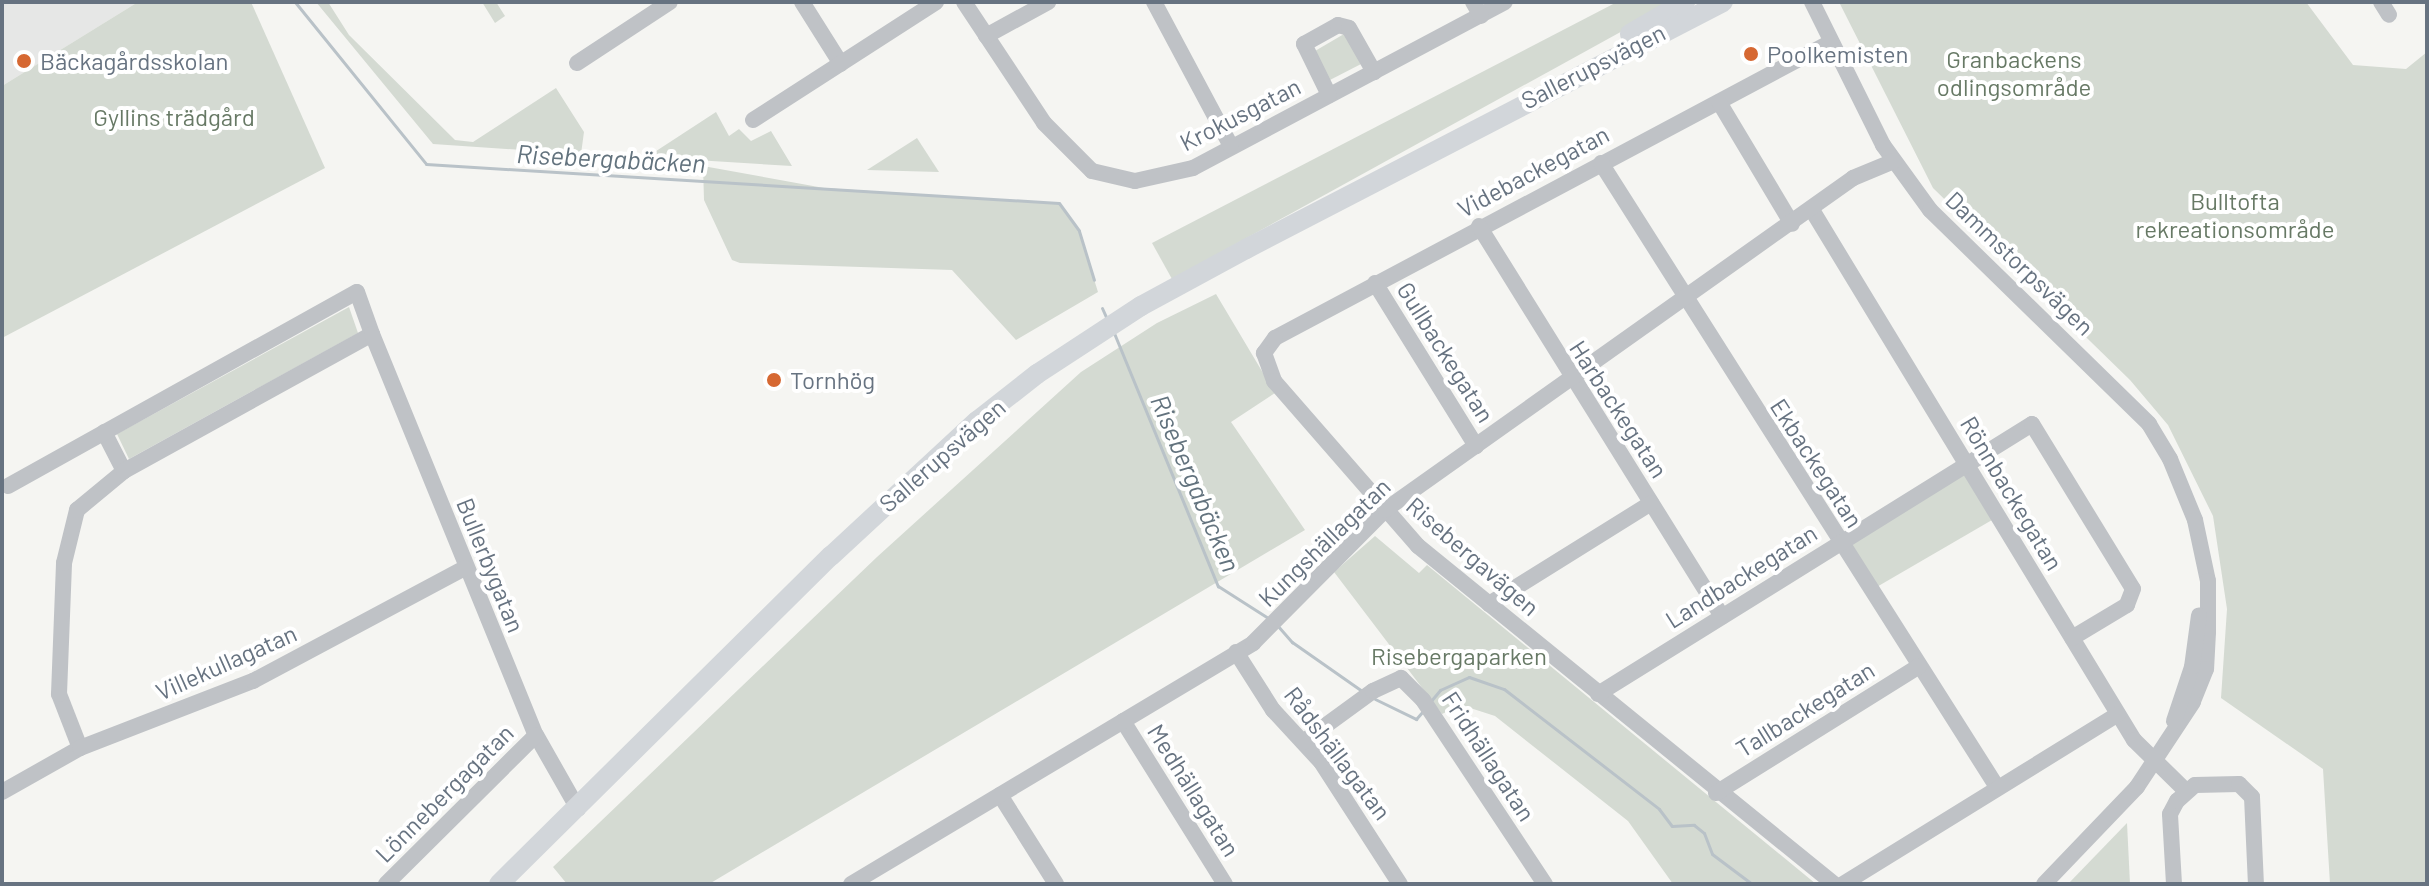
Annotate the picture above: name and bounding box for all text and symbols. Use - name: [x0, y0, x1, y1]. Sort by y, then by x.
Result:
- street label: Sallerupsvägen: [1516, 17, 1670, 115]
- place label: Poolkemisten: [1767, 40, 1908, 68]
- marker: Poolkemisten: [1742, 45, 1760, 63]
- park label: Granbackens odlingsområde: [1937, 45, 2091, 101]
- place label: Bäckagårdsskolan: [40, 47, 228, 75]
- marker: Bäckagårdsskolan: [15, 52, 33, 70]
- street label: Krokusgatan: [1175, 71, 1305, 157]
- park label: Gyllins trädgård: [93, 103, 255, 131]
- street label: Videbackegatan: [1452, 119, 1614, 223]
- water label: Risebergabäcken: [516, 137, 706, 179]
- street label: Dammstorpsvägen: [1940, 185, 2100, 341]
- park label: Bulltofta rekreationsområde: [2136, 187, 2334, 243]
- street label: Gullbackegatan: [1391, 277, 1501, 427]
- street label: Harbackegatan: [1564, 335, 1674, 483]
- place label: Tornhög: [790, 366, 875, 394]
- marker: Tornhög: [765, 371, 783, 389]
- water label: Risebergabäcken: [1145, 390, 1247, 576]
- street label: Sallerupsvägen: [873, 392, 1011, 518]
- street label: Ekbackegatan: [1765, 393, 1869, 533]
- street label: Rönnbackegatan: [1955, 411, 2069, 575]
- street label: Kungshällagatan: [1252, 472, 1396, 612]
- street label: Risebergavägen: [1401, 491, 1545, 621]
- street label: Bullerbygatan: [451, 494, 531, 636]
- street label: Landbackegatan: [1660, 518, 1822, 634]
- street label: Villekullagatan: [151, 618, 301, 706]
- park label: Risebergaparken: [1371, 642, 1547, 670]
- street label: Tallbackegatan: [1730, 655, 1880, 763]
- street label: Rådshällagatan: [1279, 681, 1397, 825]
- street label: Fridhällagatan: [1436, 686, 1542, 826]
- street label: Lönnebergagatan: [369, 718, 519, 868]
- street label: Medhällagatan: [1142, 719, 1246, 861]

